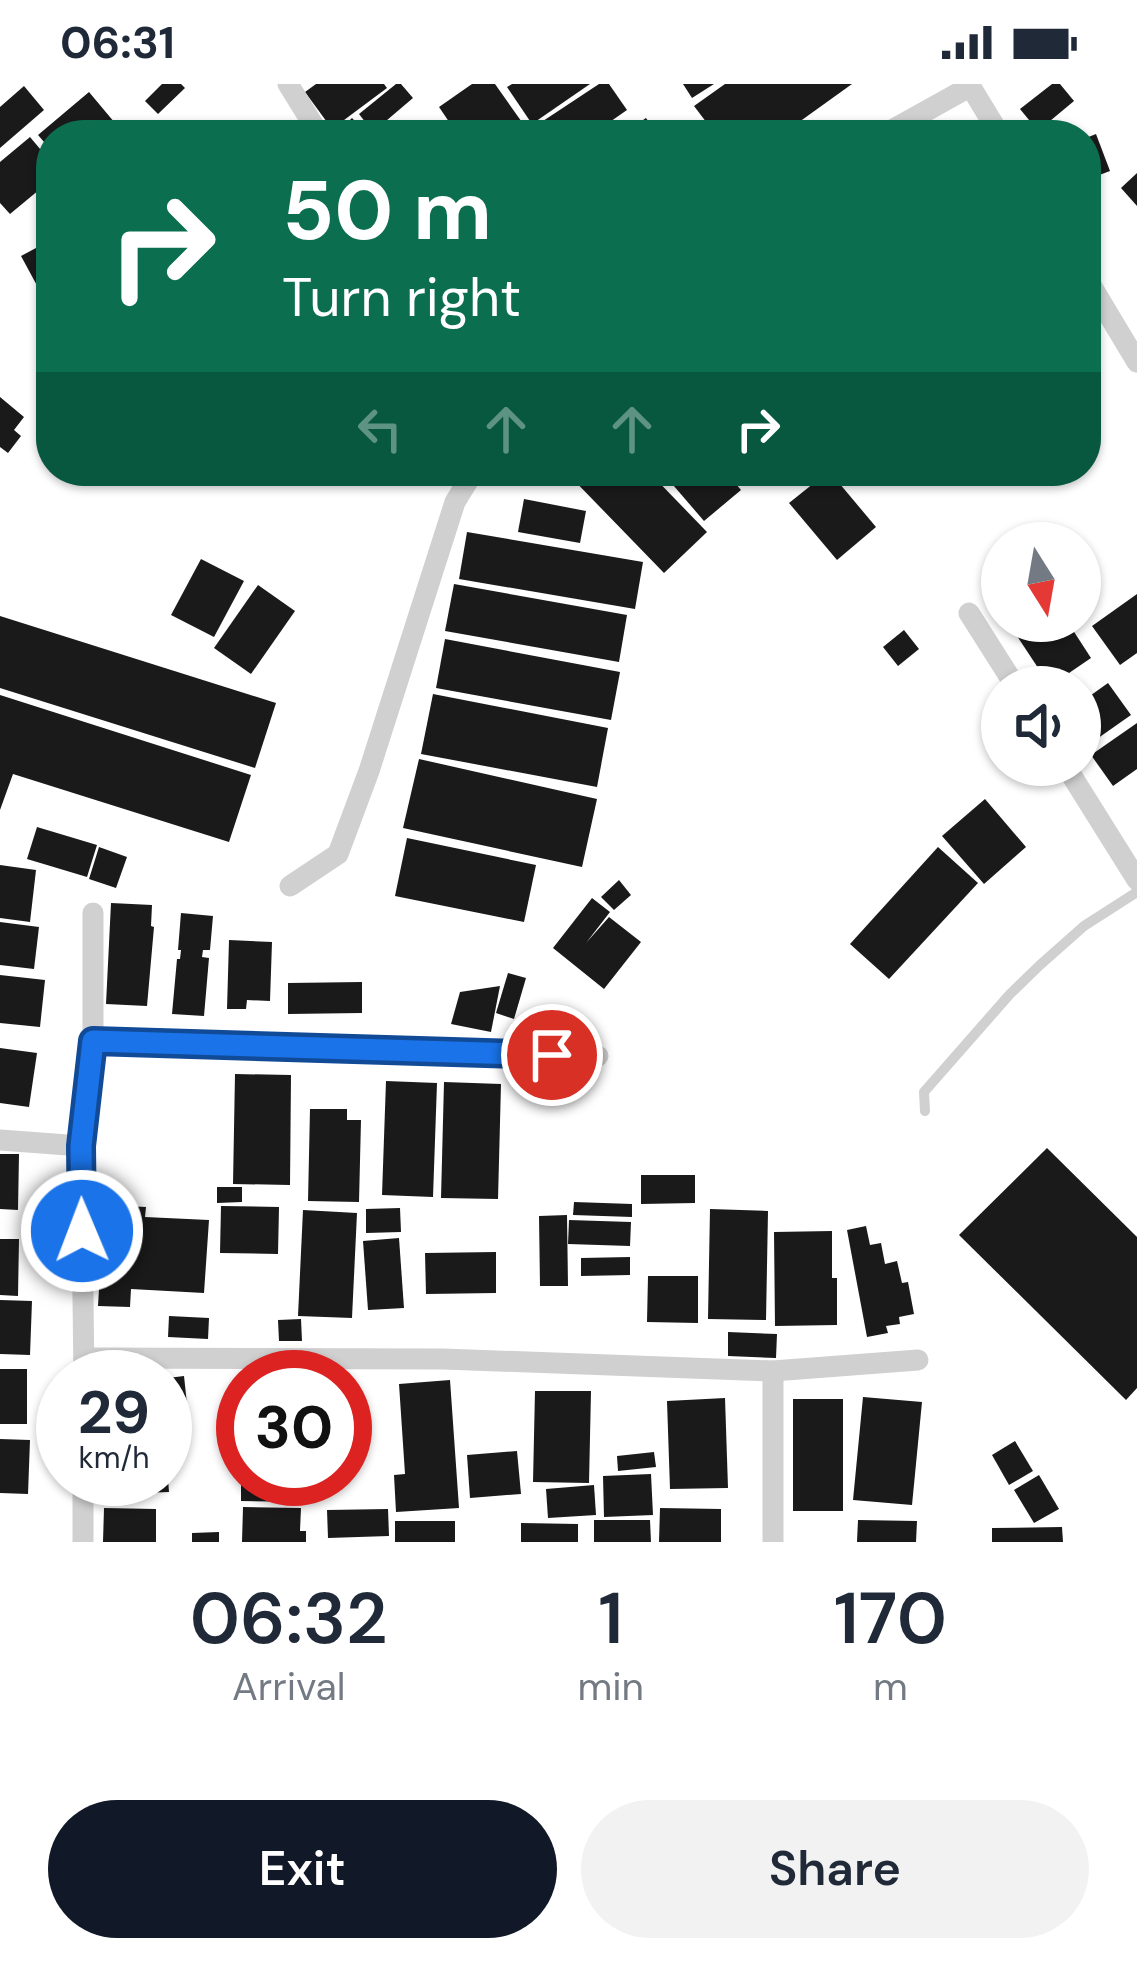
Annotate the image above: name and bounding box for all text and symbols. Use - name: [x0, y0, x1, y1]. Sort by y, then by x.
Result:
- text: 06:31: [60, 13, 175, 72]
- text: 50 m: [282, 156, 492, 265]
- icon: right: [84, 168, 240, 324]
- text: Turn right: [282, 262, 521, 333]
- icon: left: [347, 396, 413, 462]
- icon: ahead: [473, 396, 539, 462]
- icon: ahead: [599, 396, 665, 462]
- icon: right: [725, 396, 791, 462]
- north arrow: [981, 522, 1101, 642]
- map controls: [981, 522, 1101, 786]
- button: sound: [981, 666, 1101, 786]
- pin: [501, 1004, 603, 1106]
- icon: arrive: [519, 1022, 585, 1088]
- position arrow: [19, 1168, 145, 1294]
- speed limit sign: 30: [216, 1350, 372, 1506]
- text: 29: [78, 1373, 150, 1452]
- text: km/h: [79, 1438, 149, 1477]
- text: 06:32: [190, 1572, 388, 1665]
- text: 1: [598, 1572, 623, 1665]
- text: 170: [834, 1572, 947, 1665]
- text: Arrival: [232, 1661, 346, 1712]
- text: min: [577, 1661, 644, 1712]
- text: m: [873, 1661, 908, 1712]
- button: Exit: [48, 1800, 557, 1938]
- button: Share: [581, 1800, 1089, 1938]

